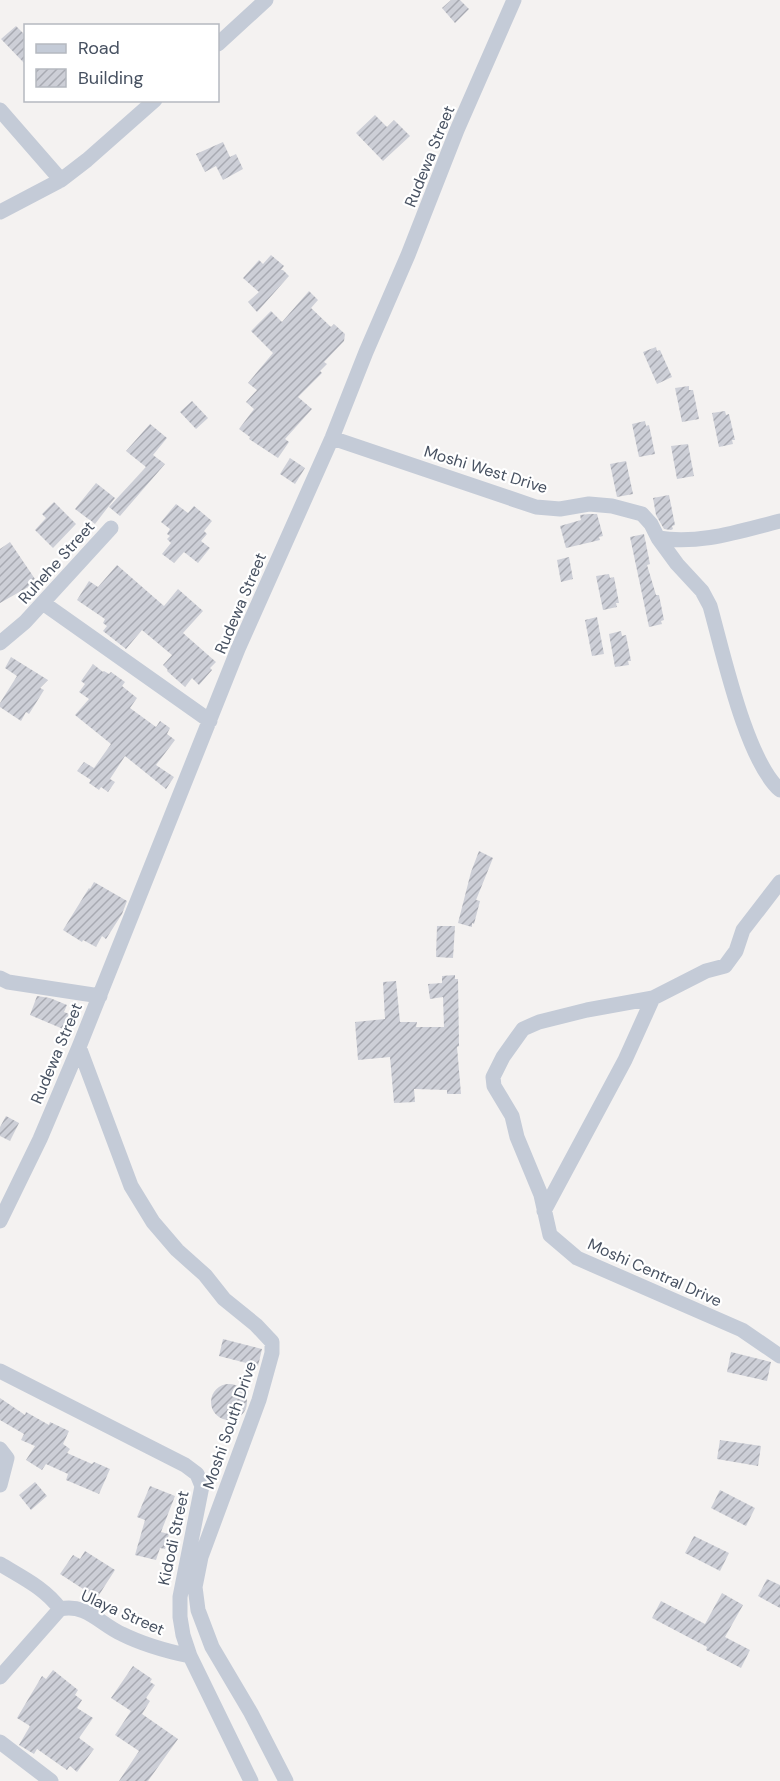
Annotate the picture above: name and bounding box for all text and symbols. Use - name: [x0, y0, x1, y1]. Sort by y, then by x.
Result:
- legend: [24, 24, 219, 102]
- text: Road: [78, 36, 120, 60]
- text: Building: [78, 66, 143, 90]
- street label: Rudewa Street: [400, 102, 459, 210]
- street label: Moshi West Drive: [422, 441, 550, 498]
- street label: Ruhehe Street: [13, 516, 99, 608]
- street label: Rudewa Street: [210, 550, 271, 657]
- street label: Rudewa Street: [26, 1000, 87, 1107]
- street label: Moshi Central Drive: [584, 1233, 725, 1311]
- street label: Moshi South Drive: [198, 1358, 261, 1492]
- street label: Kidodi Street: [153, 1489, 194, 1587]
- street label: Ulaya Street: [78, 1585, 168, 1640]

